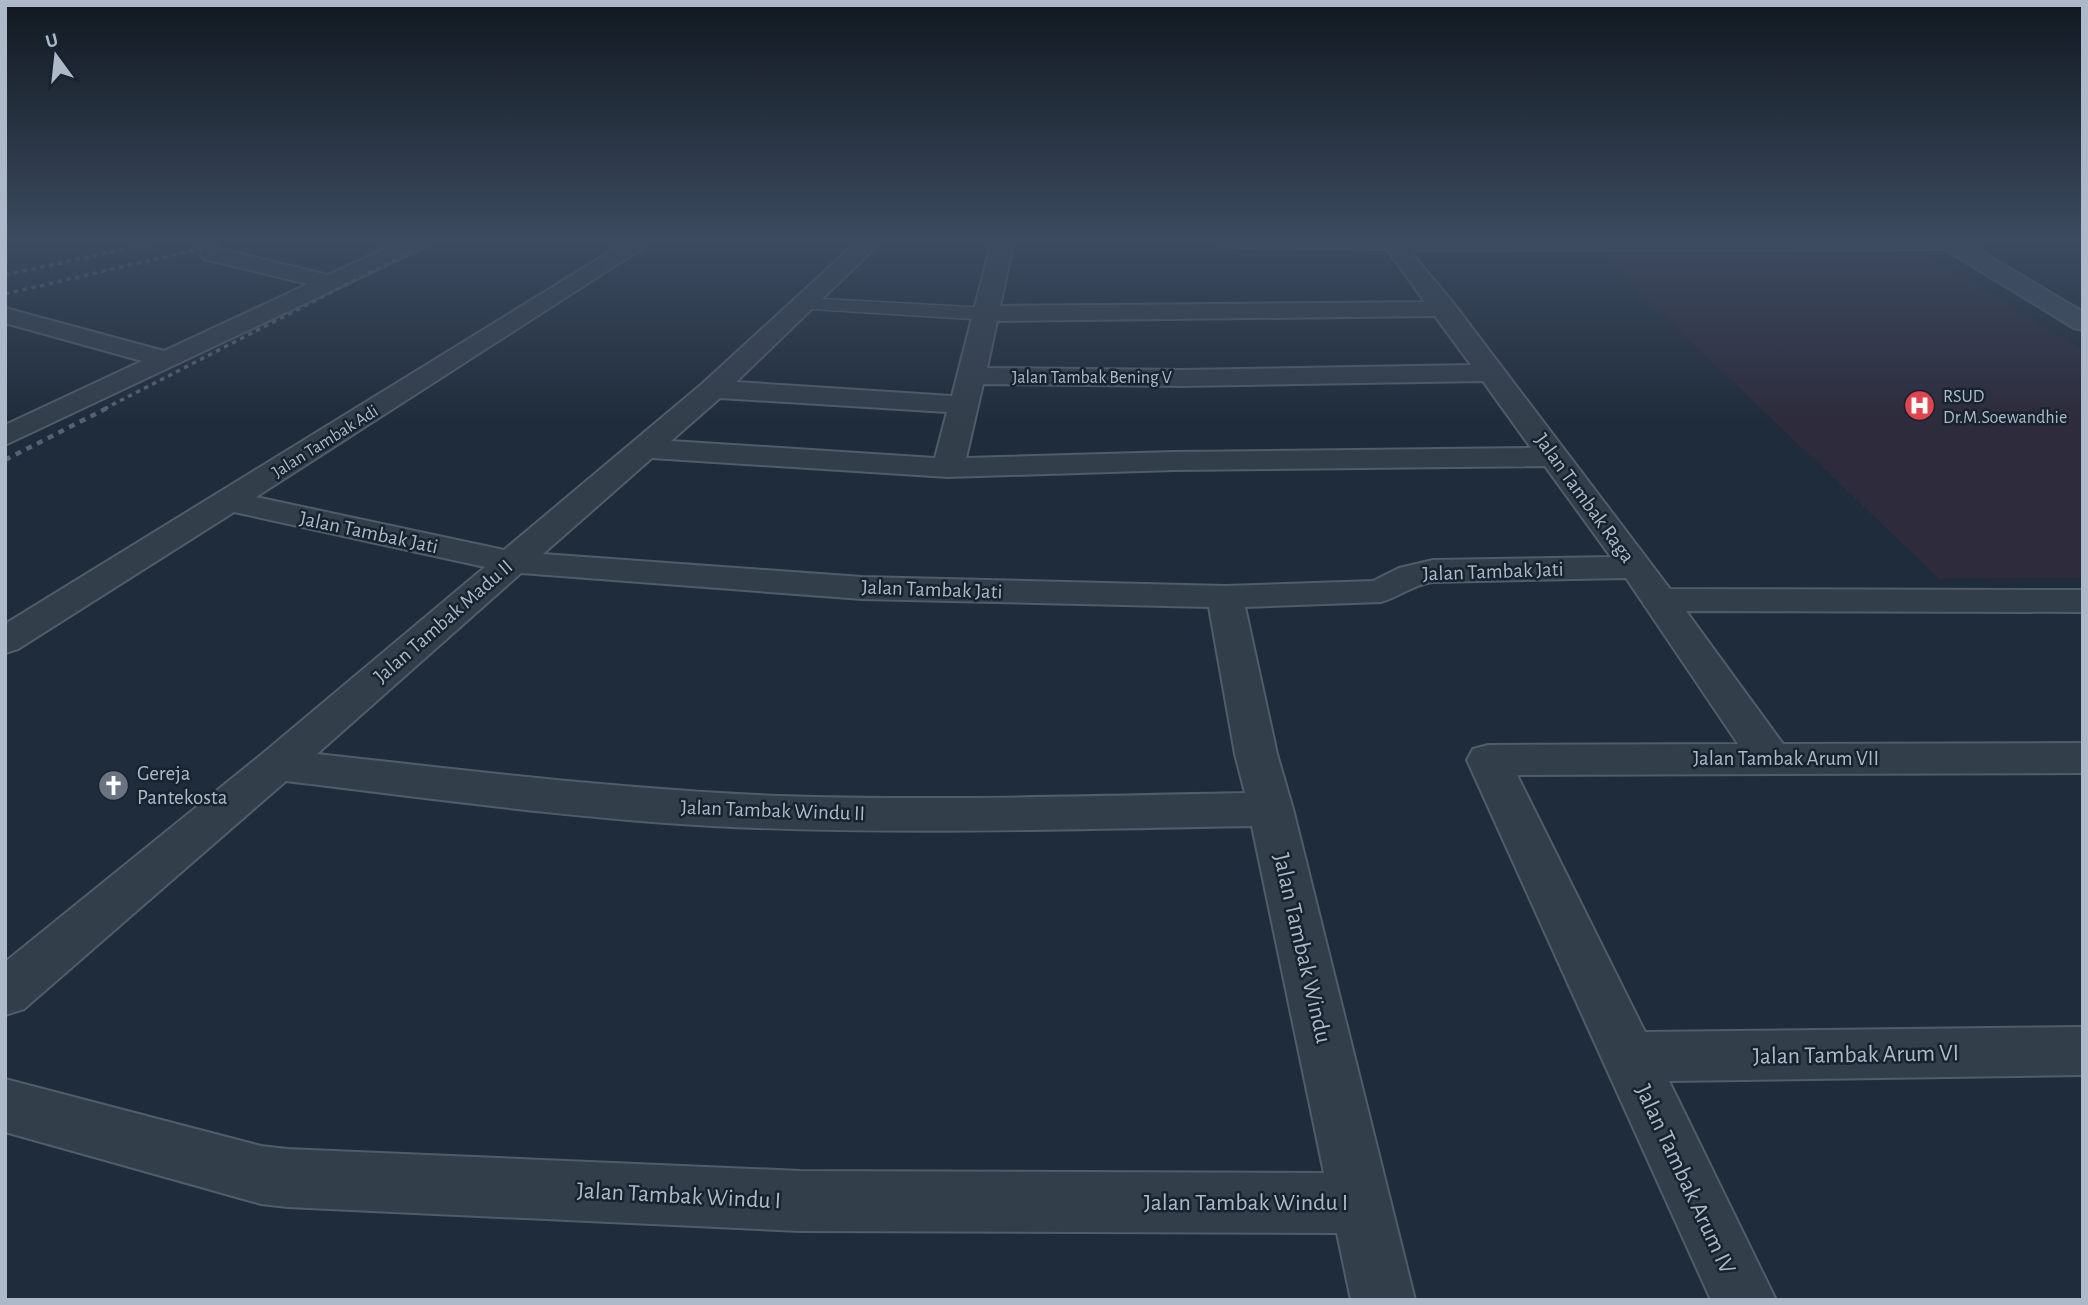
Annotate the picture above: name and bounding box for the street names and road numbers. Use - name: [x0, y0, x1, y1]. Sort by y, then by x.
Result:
- street label: Jalan Tambak Bening V: [1012, 369, 1173, 387]
- street label: Jalan Tambak Adi: [269, 402, 382, 482]
- street label: Jalan Tambak Raga: [1531, 430, 1639, 567]
- street label: Jalan Tambak Jati: [298, 508, 440, 557]
- street label: Jalan Tambak Madu II: [370, 556, 517, 687]
- street label: Jalan Tambak Jati: [1422, 559, 1564, 584]
- street label: Jalan Tambak Jati: [861, 577, 1003, 602]
- street label: Jalan Tambak Arum VII: [1693, 748, 1879, 769]
- street label: Jalan Tambak Windu II: [680, 797, 866, 824]
- street label: Jalan Tambak Windu: [1269, 851, 1336, 1045]
- street label: Jalan Tambak Arum VI: [1753, 1041, 1959, 1069]
- street label: Jalan Tambak Arum IV: [1631, 1081, 1740, 1278]
- street label: Jalan Tambak Windu I: [576, 1179, 782, 1213]
- street label: Jalan Tambak Windu I: [1144, 1191, 1348, 1215]

